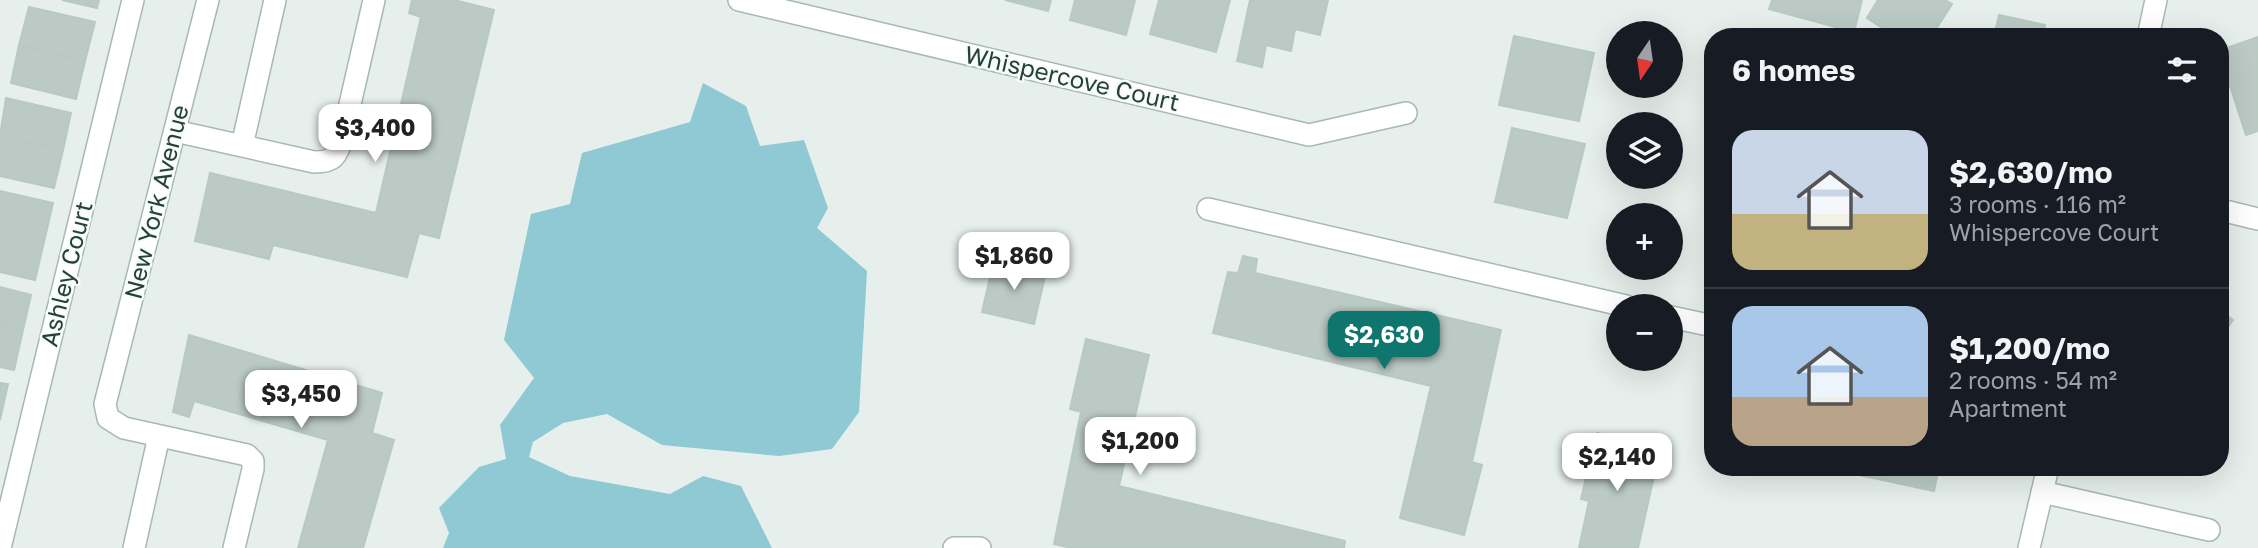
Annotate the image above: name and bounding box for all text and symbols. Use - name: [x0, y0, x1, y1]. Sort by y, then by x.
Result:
- north arrow: [1606, 21, 1684, 98]
- map controls: [1606, 21, 1683, 371]
- street label: Whispercove Court: [962, 39, 1182, 116]
- icon: filters: [2163, 51, 2201, 89]
- text: 6 homes: [1732, 52, 1855, 88]
- street label: New York Avenue: [117, 102, 194, 302]
- pin: $3,400: [318, 104, 432, 164]
- button: layers: [1606, 112, 1683, 189]
- text: $3,400: [334, 113, 416, 141]
- text: $2,630/mo: [1949, 154, 2113, 190]
- icon: home: [1788, 158, 1872, 242]
- text: 3 rooms · 116 m²: [1949, 190, 2126, 218]
- street label: Ashley Court: [34, 198, 98, 349]
- button: +: [1606, 203, 1683, 280]
- text: Whispercove Court: [1949, 218, 2159, 246]
- pin: $1,860: [957, 232, 1071, 292]
- text: $1,860: [975, 241, 1053, 269]
- button: −: [1606, 294, 1683, 371]
- pin: $2,630: [1327, 312, 1441, 371]
- text: $2,630: [1344, 320, 1424, 348]
- text: $1,200/mo: [1949, 330, 2110, 366]
- icon: home: [1788, 334, 1872, 418]
- text: 2 rooms · 54 m²: [1949, 366, 2117, 394]
- pin: $3,450: [244, 370, 358, 430]
- text: $3,450: [261, 379, 341, 407]
- text: Apartment: [1949, 394, 2067, 422]
- pin: $1,200: [1083, 418, 1197, 477]
- text: $1,200: [1101, 426, 1179, 454]
- pin: $2,140: [1560, 434, 1674, 493]
- text: $2,140: [1578, 442, 1656, 470]

